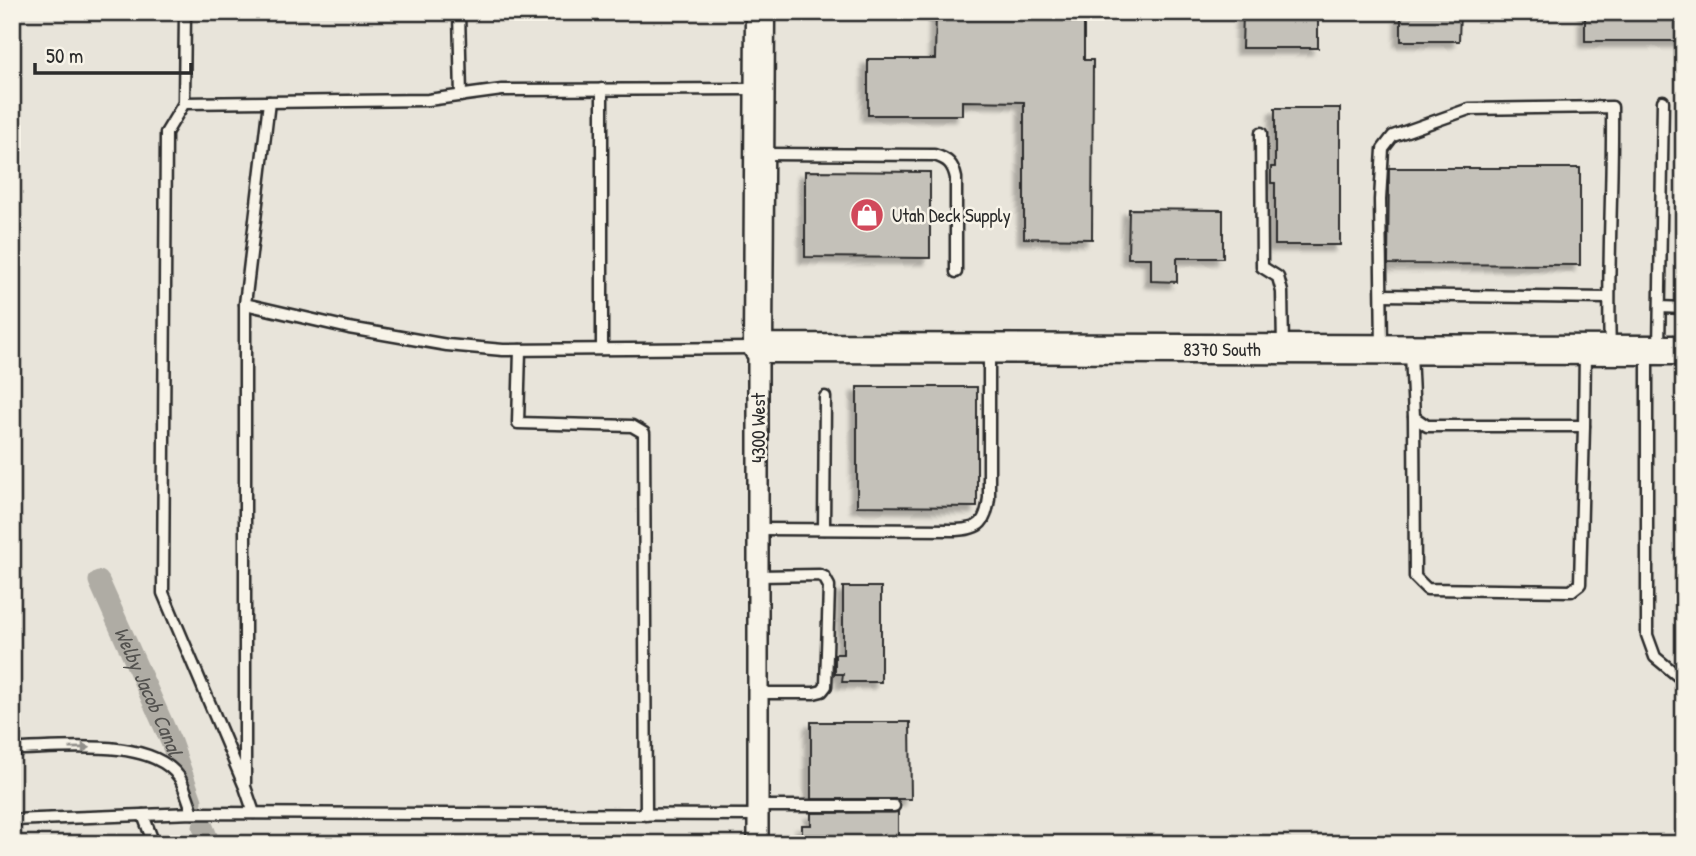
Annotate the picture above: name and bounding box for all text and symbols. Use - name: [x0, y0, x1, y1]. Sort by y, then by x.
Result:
- scale bar: [35, 32, 191, 76]
- text: 50 m: [46, 41, 83, 70]
- shop icon: Utah Deck Supply: [848, 196, 886, 234]
- place label: Utah Deck Supply: [892, 202, 1011, 228]
- street label: 8370 South: [1183, 336, 1261, 362]
- street label: 4300 West: [745, 392, 771, 463]
- water label: Welby Jacob Canal: [107, 622, 190, 761]
- one-way arrow: [70, 743, 92, 754]

